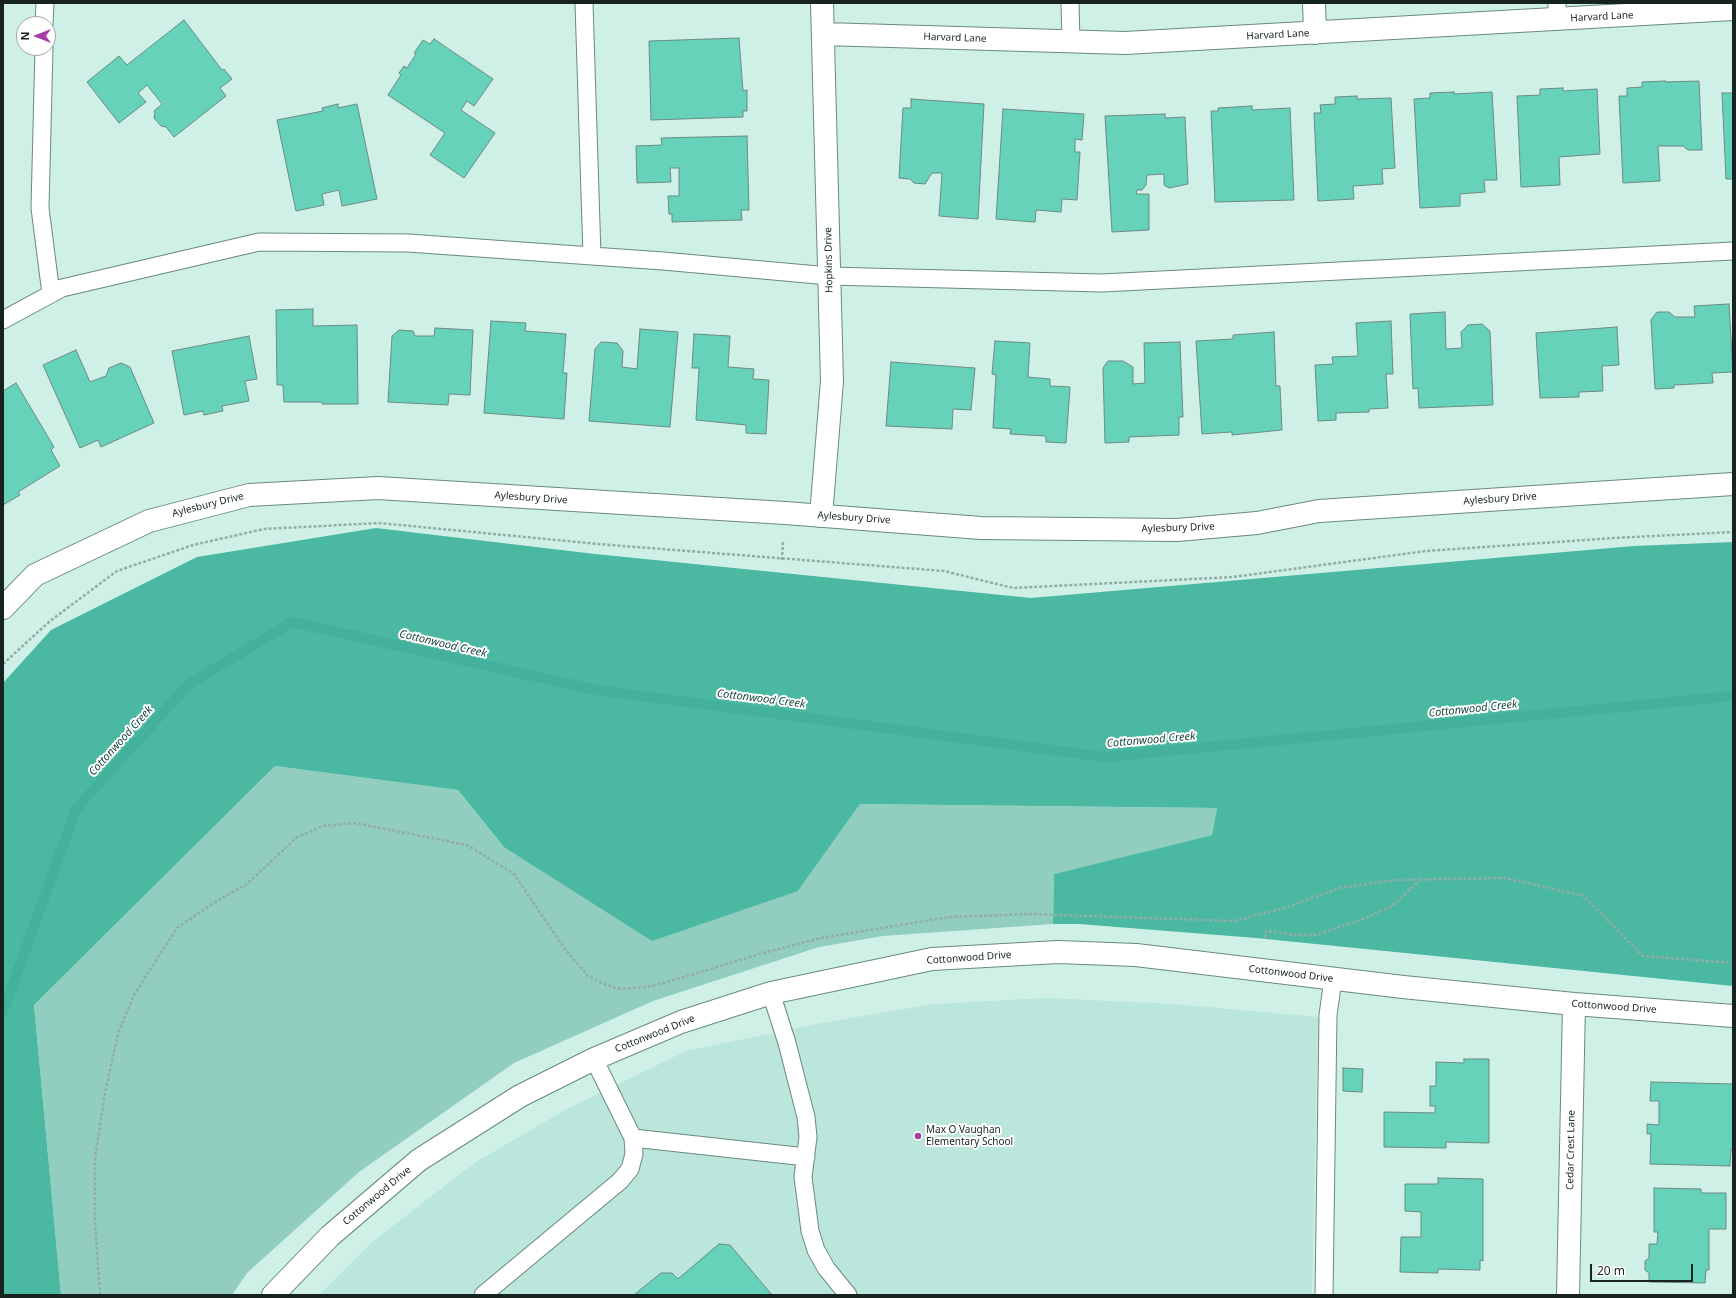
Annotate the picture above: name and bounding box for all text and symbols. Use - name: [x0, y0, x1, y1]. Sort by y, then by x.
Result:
- street label: Harvard Lane: [1570, 9, 1634, 25]
- north arrow: [16, 16, 56, 56]
- street label: Harvard Lane: [1246, 27, 1310, 43]
- street label: Harvard Lane: [923, 31, 987, 45]
- text: N: [17, 32, 32, 40]
- street label: Hopkins Drive: [822, 227, 836, 293]
- street label: Aylesbury Drive: [494, 489, 568, 507]
- street label: Aylesbury Drive: [171, 490, 245, 520]
- street label: Aylesbury Drive: [1463, 490, 1537, 508]
- street label: Aylesbury Drive: [817, 509, 891, 527]
- street label: Aylesbury Drive: [1141, 521, 1215, 535]
- water label: Cottonwood Creek: [398, 628, 488, 660]
- water label: Cottonwood Creek: [716, 687, 806, 711]
- water label: Cottonwood Creek: [1428, 698, 1518, 720]
- water label: Cottonwood Creek: [86, 703, 156, 779]
- water label: Cottonwood Creek: [1106, 730, 1196, 750]
- street label: Cottonwood Drive: [926, 949, 1012, 967]
- street label: Cottonwood Drive: [1248, 963, 1334, 985]
- street label: Cottonwood Drive: [1571, 998, 1657, 1016]
- street label: Cottonwood Drive: [613, 1012, 697, 1056]
- street label: Cedar Crest Lane: [1564, 1110, 1578, 1190]
- place label: Max O Vaughan Elementary School: [926, 1124, 1013, 1148]
- marker: Max O Vaughan Elementary School: [913, 1131, 923, 1141]
- street label: Cottonwood Drive: [340, 1164, 414, 1228]
- scale bar: [1592, 1256, 1695, 1282]
- text: 20 m: [1597, 1262, 1625, 1279]

